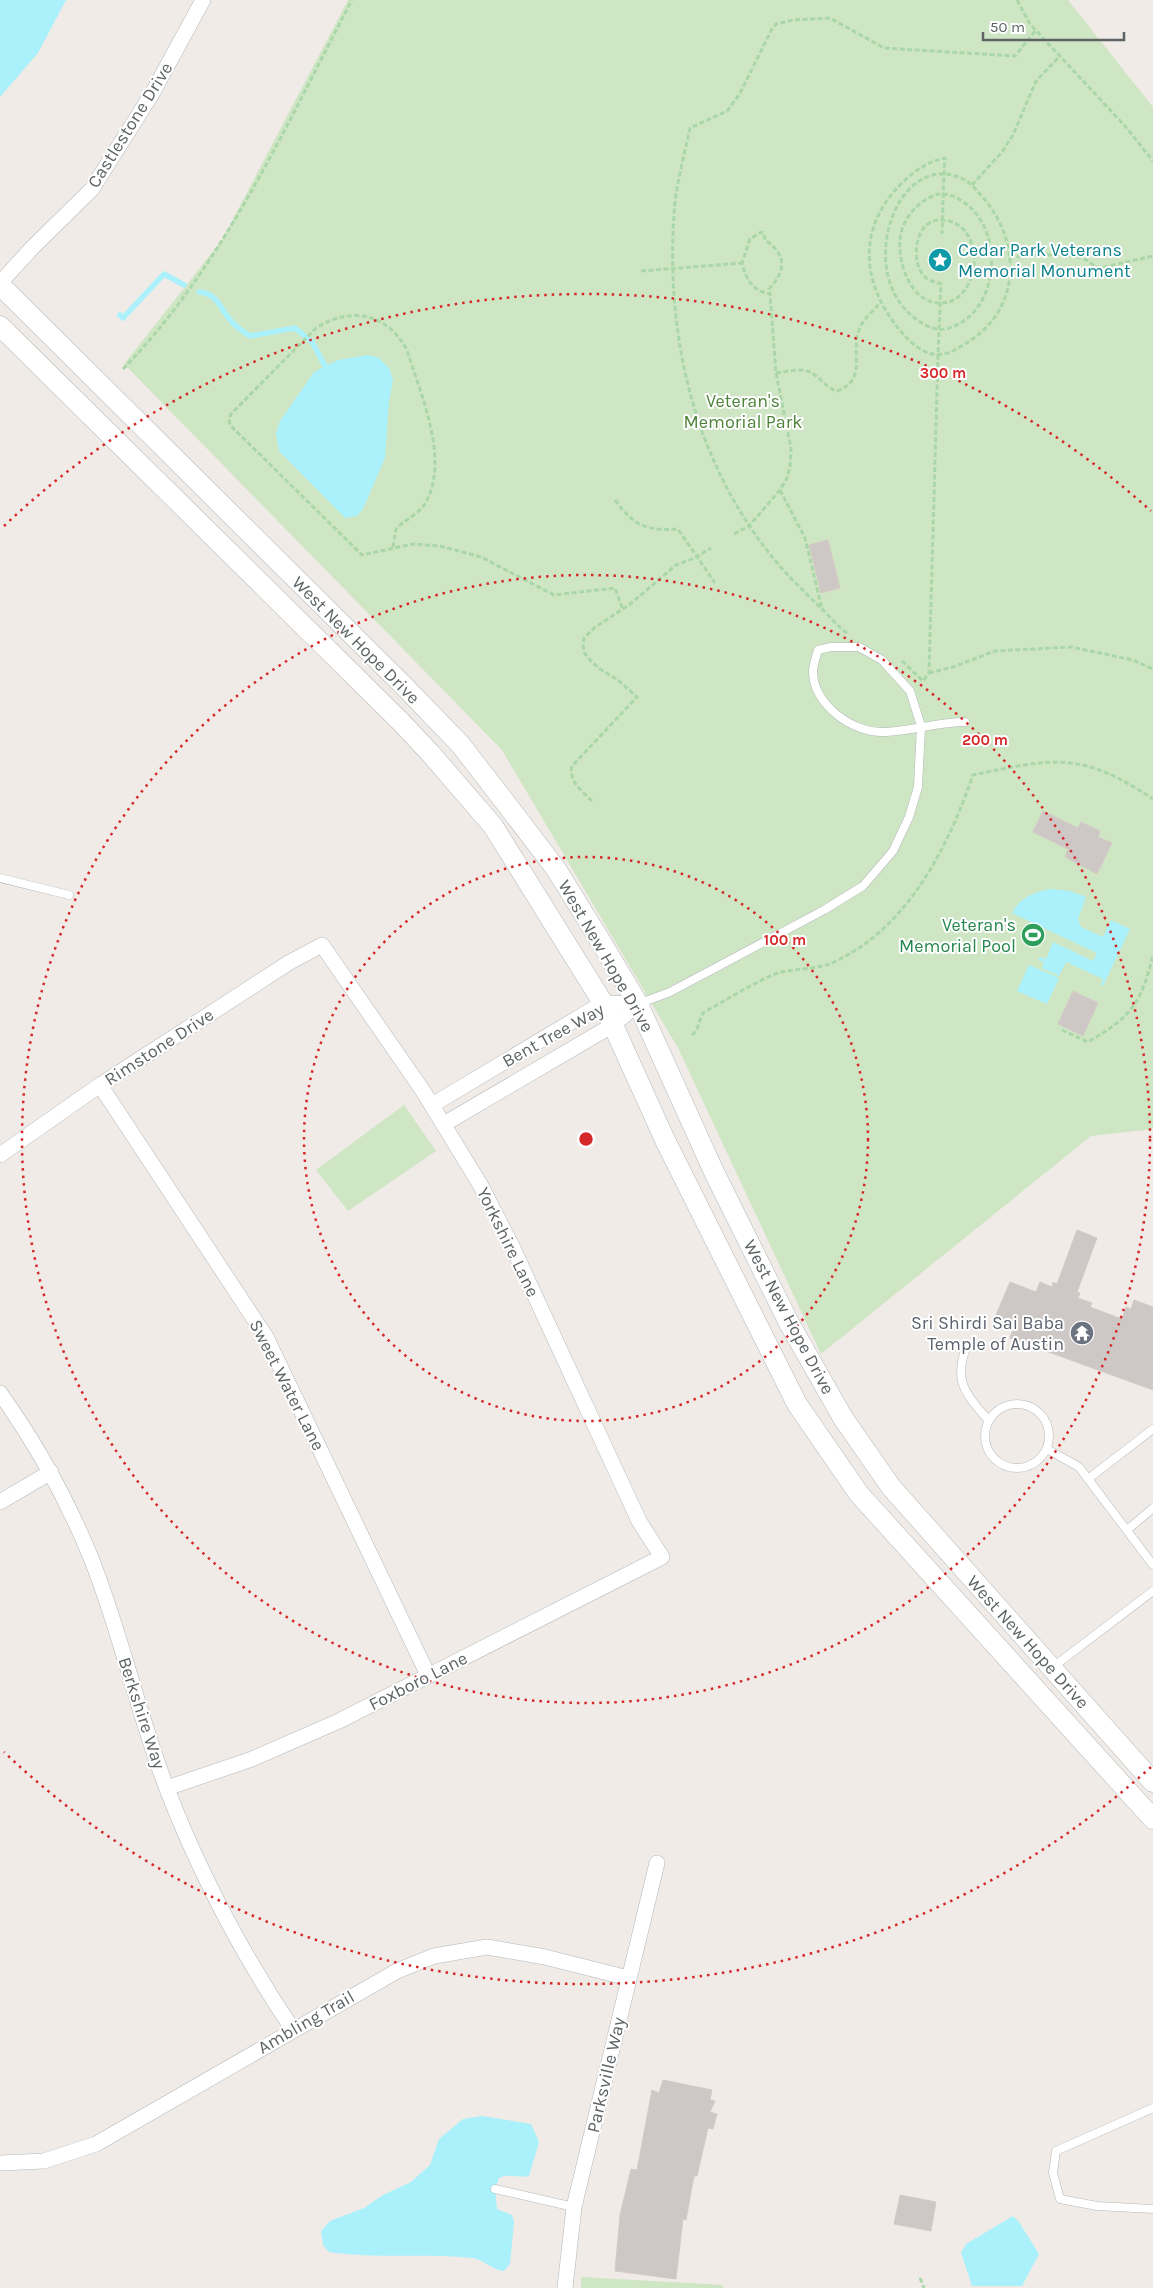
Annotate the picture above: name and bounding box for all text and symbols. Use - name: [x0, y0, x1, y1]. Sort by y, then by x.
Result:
- scale bar: [983, 10, 1124, 42]
- text: 50 m: [990, 18, 1025, 36]
- street label: Castlestone Drive: [83, 58, 177, 192]
- place label: Cedar Park Veterans Memorial Monument: [958, 239, 1131, 282]
- place icon: Cedar Park Veterans Memorial Monument: [927, 247, 953, 273]
- text: 300 m: [920, 364, 966, 382]
- park label: Veteran's Memorial Park: [684, 390, 802, 433]
- street label: West New Hope Drive: [287, 571, 425, 709]
- text: 200 m: [962, 731, 1008, 749]
- street label: West New Hope Drive: [553, 876, 659, 1036]
- place label: Veteran's Memorial Pool: [899, 914, 1016, 957]
- sports icon: Veteran's Memorial Pool: [1020, 922, 1046, 948]
- text: 100 m: [764, 931, 806, 949]
- street label: Bent Tree Way: [498, 998, 608, 1072]
- street label: Rimstone Drive: [100, 1004, 218, 1090]
- centre of rings: [577, 1130, 595, 1148]
- street label: Yorkshire Lane: [472, 1184, 544, 1300]
- street label: West New Hope Drive: [739, 1236, 839, 1398]
- place label: Sri Shirdi Sai Baba Temple of Austin: [911, 1312, 1064, 1355]
- street label: Sweet Water Lane: [244, 1316, 330, 1454]
- temple icon: Sri Shirdi Sai Baba Temple of Austin: [1069, 1320, 1095, 1346]
- street label: West New Hope Drive: [962, 1571, 1094, 1713]
- street label: Foxboro Lane: [365, 1647, 471, 1715]
- street label: Berkshire Way: [114, 1654, 171, 1772]
- street label: Ambling Trail: [254, 1985, 358, 2059]
- street label: Parksville Way: [582, 2015, 630, 2135]

